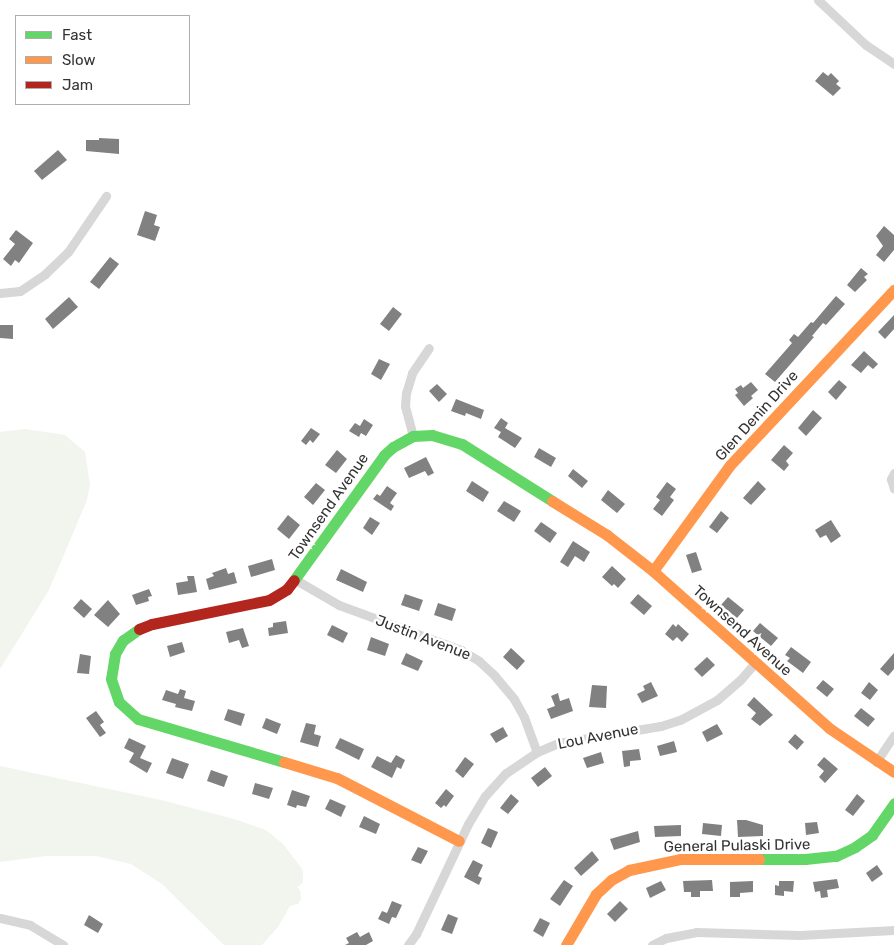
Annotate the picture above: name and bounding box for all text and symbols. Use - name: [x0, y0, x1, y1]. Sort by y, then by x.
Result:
- legend: [15, 15, 190, 105]
- text: Fast: [62, 26, 92, 44]
- text: Slow: [62, 51, 95, 69]
- text: Jam: [62, 76, 93, 94]
- street label: Glen Denin Drive: [712, 367, 802, 465]
- street label: Townsend Avenue: [285, 450, 373, 564]
- street label: Townsend Avenue: [689, 582, 795, 680]
- street label: Justin Avenue: [373, 612, 473, 664]
- street label: Lou Avenue: [556, 720, 640, 754]
- street label: General Pulaski Drive: [664, 836, 810, 856]

